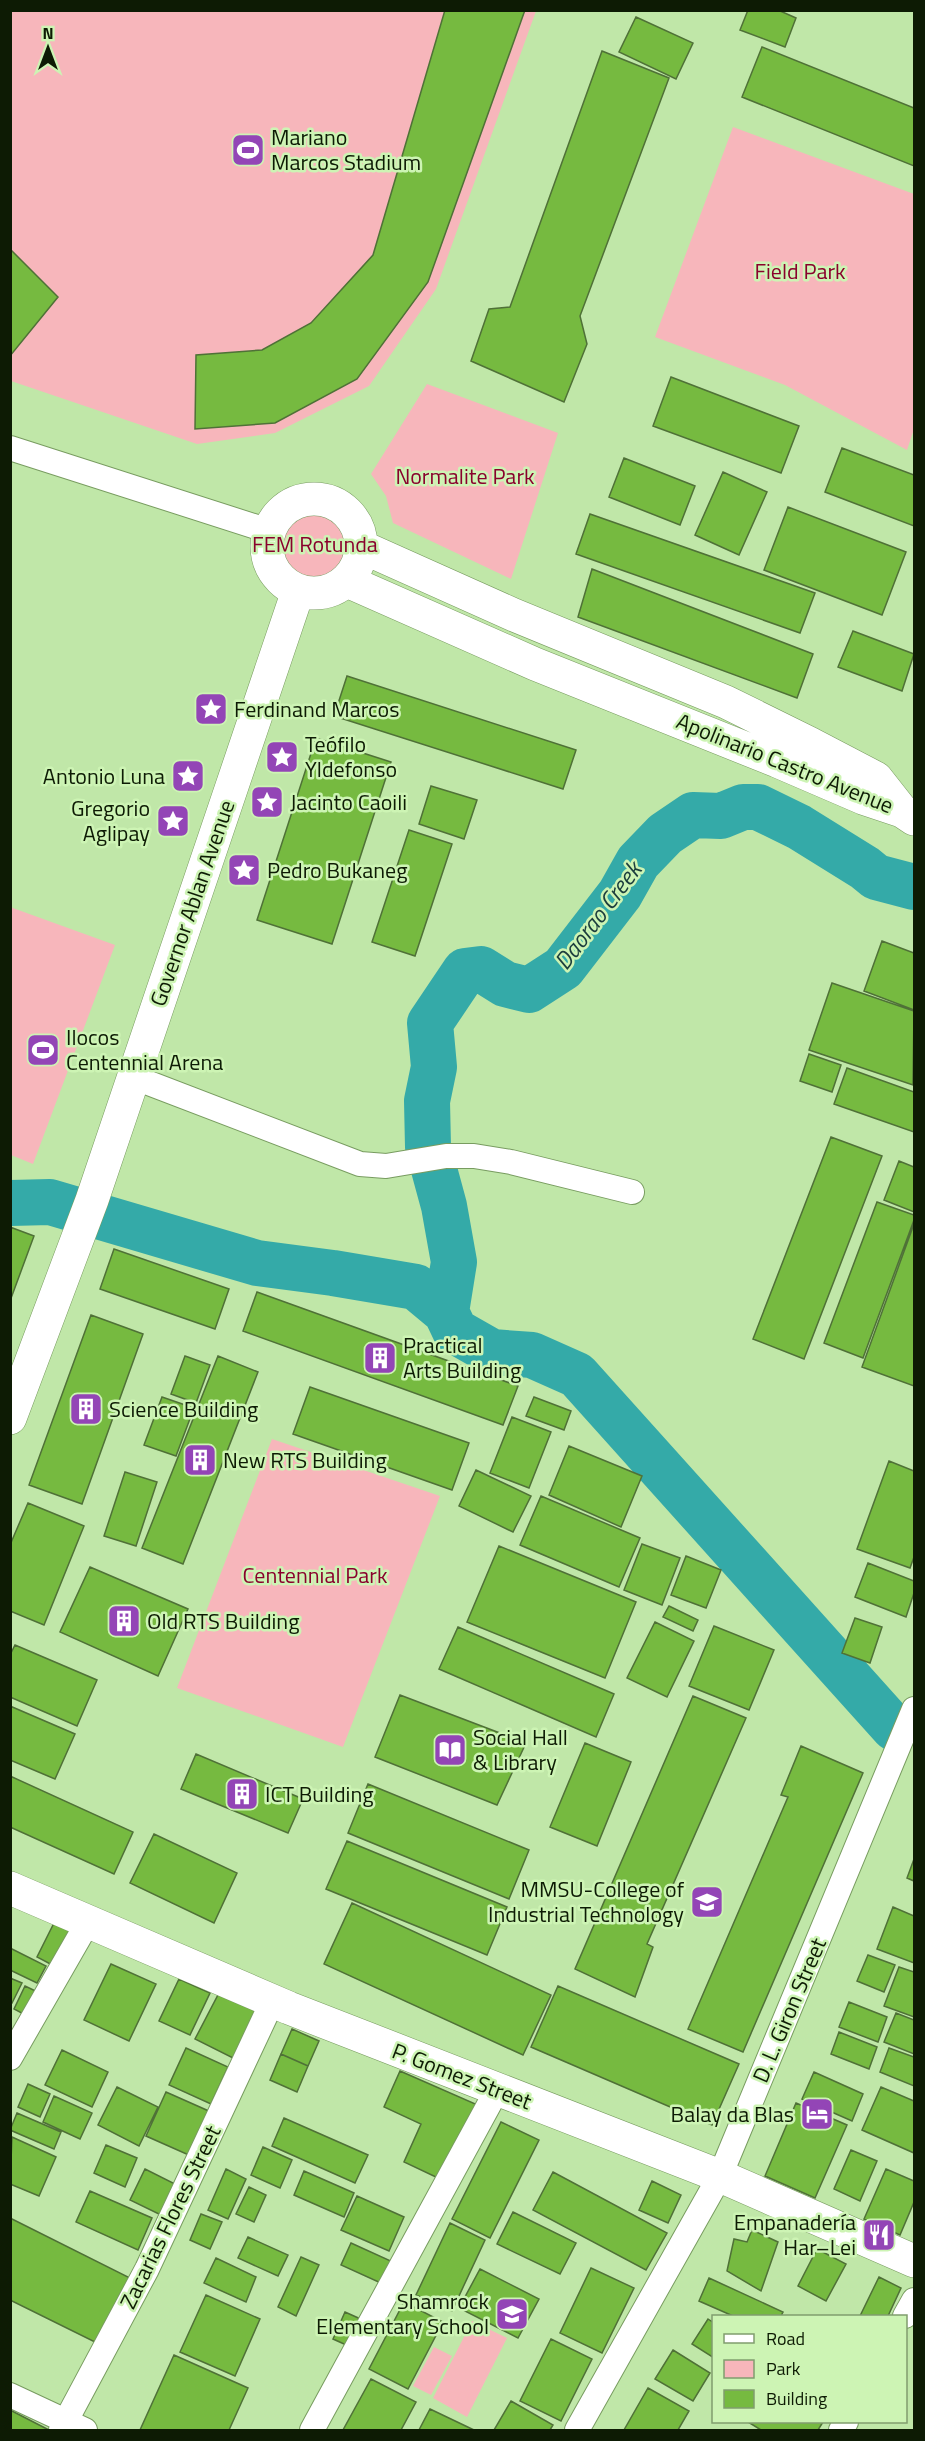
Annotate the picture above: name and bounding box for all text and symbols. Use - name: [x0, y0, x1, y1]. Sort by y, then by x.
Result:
- north arrow: [18, 18, 78, 78]
- text: N: [42, 21, 54, 45]
- place label: Mariano Marcos Stadium: [271, 120, 421, 179]
- sports icon: Mariano Marcos Stadium: [230, 132, 266, 168]
- park label: Field Park: [754, 254, 846, 288]
- park label: Normalite Park: [395, 459, 535, 493]
- park label: FEM Rotunda: [252, 527, 378, 561]
- place icon: Ferdinand Marcos: [193, 691, 229, 727]
- place label: Ferdinand Marcos: [234, 692, 399, 726]
- street label: Apolinario Castro Avenue: [671, 704, 899, 822]
- place label: Teófilo Yldefonso: [305, 727, 397, 786]
- place icon: Teófilo Yldefonso: [264, 739, 300, 775]
- place icon: Antonio Luna: [170, 758, 206, 794]
- place label: Antonio Luna: [43, 759, 165, 793]
- place icon: Jacinto Caoili: [249, 784, 285, 820]
- place label: Jacinto Caoili: [290, 785, 407, 819]
- place label: Gregorio Aglipay: [71, 791, 150, 850]
- street label: Governor Ablan Avenue: [141, 795, 243, 1011]
- place icon: Gregorio Aglipay: [155, 803, 191, 839]
- water label: Daorao Creek: [545, 851, 652, 977]
- place icon: Pedro Bukaneg: [226, 852, 262, 888]
- place label: Pedro Bukaneg: [267, 853, 408, 887]
- place label: Ilocos Centennial Arena: [66, 1020, 223, 1079]
- sports icon: Ilocos Centennial Arena: [25, 1032, 61, 1068]
- place label: Practical Arts Building: [403, 1328, 521, 1387]
- building icon: Practical Arts Building: [362, 1340, 398, 1376]
- building icon: Science Building: [68, 1391, 104, 1427]
- place label: Science Building: [109, 1392, 258, 1426]
- building icon: New RTS Building: [182, 1442, 218, 1478]
- place label: New RTS Building: [223, 1443, 387, 1477]
- park label: Centennial Park: [243, 1558, 388, 1592]
- building icon: Old RTS Building: [106, 1603, 142, 1639]
- place label: Old RTS Building: [147, 1604, 299, 1638]
- place label: Social Hall & Library: [473, 1720, 568, 1779]
- library icon: Social Hall & Library: [432, 1732, 468, 1768]
- building icon: ICT Building: [224, 1776, 260, 1812]
- place label: ICT Building: [265, 1777, 374, 1811]
- place label: MMSU-College of Industrial Technology: [488, 1872, 685, 1931]
- school or university icon: MMSU-College of Industrial Technology: [689, 1884, 725, 1920]
- street label: D. L. Giron Street: [743, 1932, 835, 2088]
- street label: P. Gomez Street: [387, 2034, 537, 2118]
- hotel icon: Balay da Blas: [799, 2096, 835, 2132]
- place label: Balay da Blas: [671, 2097, 794, 2131]
- street label: Zacarias Flores Street: [111, 2119, 229, 2315]
- place label: Empanadería Har–Lei: [734, 2205, 856, 2264]
- restaurant icon: Empanadería Har–Lei: [861, 2217, 897, 2253]
- place label: Shamrock Elementary School: [316, 2284, 489, 2343]
- school or university icon: Shamrock Elementary School: [494, 2296, 530, 2332]
- legend: [712, 2315, 907, 2423]
- text: Road: [766, 2325, 805, 2352]
- text: Park: [766, 2355, 801, 2382]
- text: Building: [766, 2385, 827, 2412]

